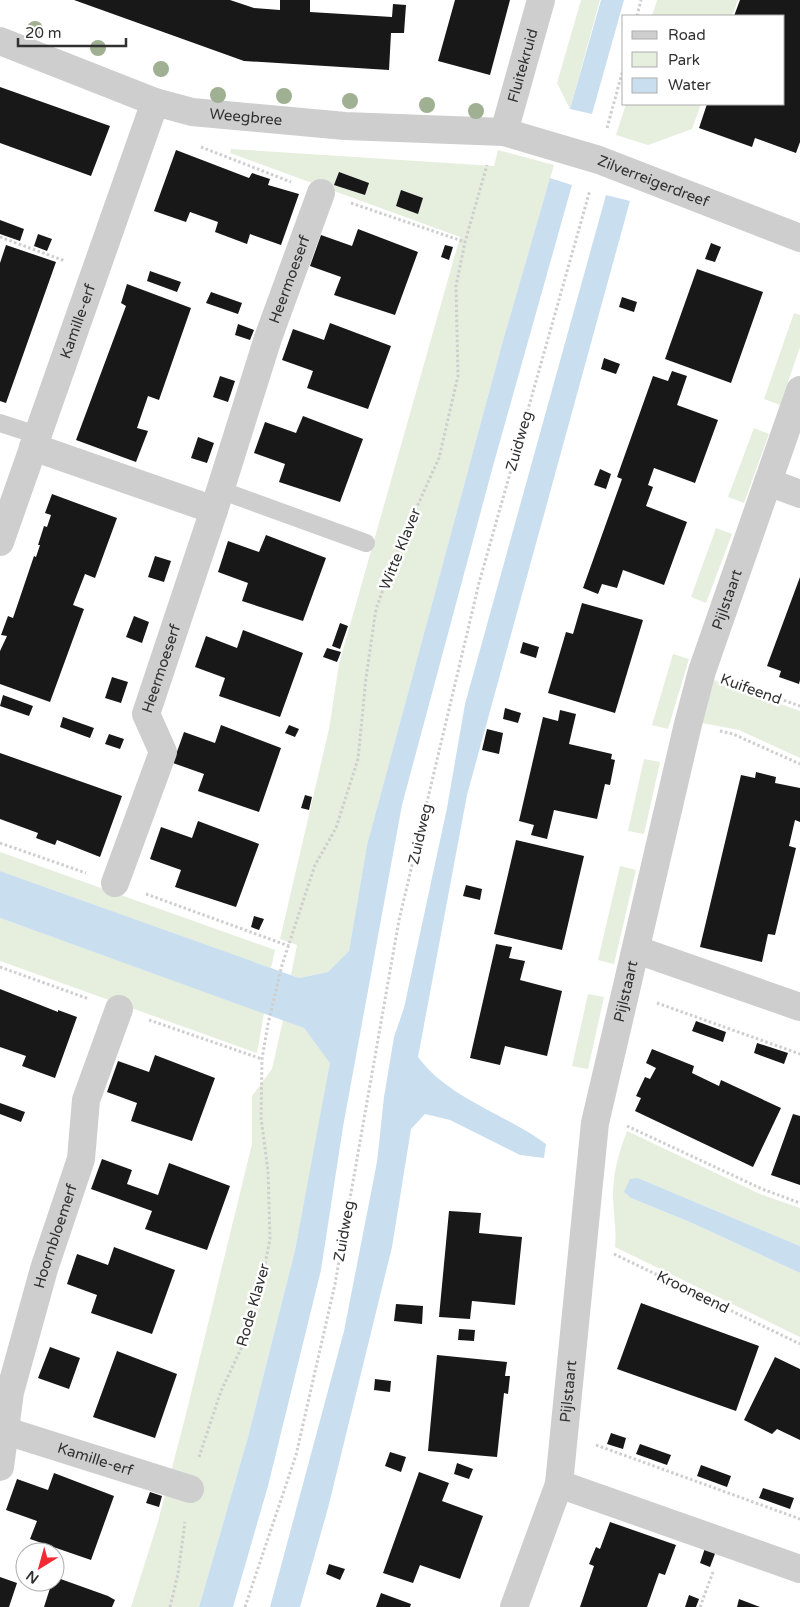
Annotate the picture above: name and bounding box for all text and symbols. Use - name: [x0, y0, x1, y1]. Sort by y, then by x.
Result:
- scale bar: [18, 15, 125, 47]
- legend: [622, 15, 785, 105]
- text: 20 m: [25, 24, 62, 42]
- street label: Fluitekruid: [504, 26, 542, 105]
- text: Road: [668, 26, 706, 44]
- text: Park: [668, 51, 700, 69]
- text: Water: [668, 76, 711, 94]
- street label: Weegbree: [209, 105, 283, 129]
- street label: Zilverreigerdreef: [595, 151, 712, 211]
- street label: Heermoeserf: [265, 232, 314, 326]
- street label: Kamille-erf: [56, 281, 99, 361]
- street label: Zuidweg: [502, 409, 536, 473]
- street label: Witte Klaver: [375, 505, 425, 593]
- street label: Pijlstaart: [708, 567, 746, 632]
- street label: Heermoeserf: [138, 622, 184, 715]
- street label: Kuifeend: [718, 670, 784, 708]
- street label: Zuidweg: [404, 802, 436, 866]
- street label: Pijlstaart: [610, 959, 642, 1024]
- street label: Hoornbloemerf: [30, 1181, 81, 1290]
- street label: Zuidweg: [330, 1199, 358, 1263]
- street label: Rode Klaver: [233, 1261, 274, 1349]
- street label: Krooneend: [654, 1267, 732, 1317]
- street label: Pijlstaart: [556, 1359, 580, 1423]
- street label: Kamille-erf: [55, 1439, 136, 1480]
- north arrow: [15, 1542, 65, 1592]
- text: N: [23, 1567, 42, 1587]

